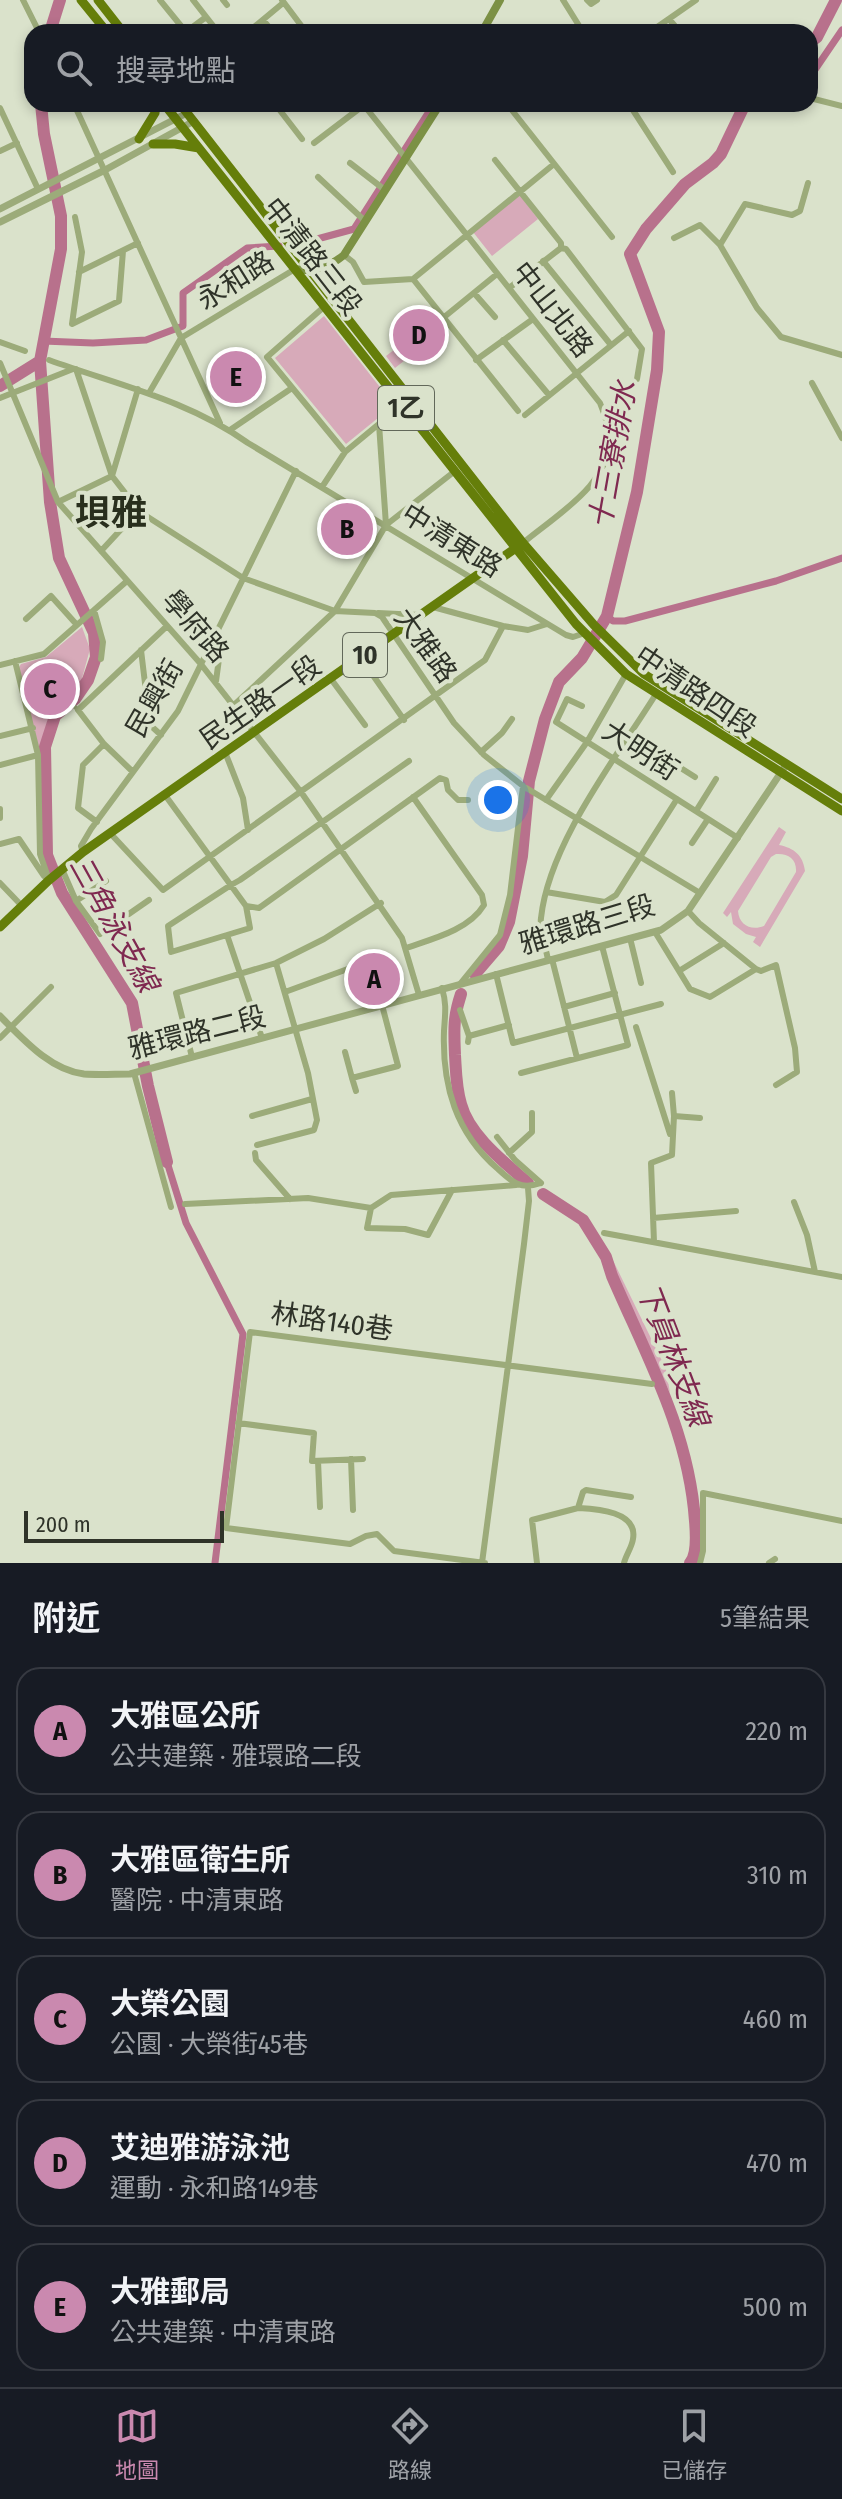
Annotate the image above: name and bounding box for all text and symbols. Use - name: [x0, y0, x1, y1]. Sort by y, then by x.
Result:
- search box: [24, 24, 818, 112]
- icon: search: [52, 46, 96, 90]
- text: 搜尋地點: [116, 53, 236, 89]
- street label: 中清路三段: [257, 191, 369, 322]
- street label: 永和路: [191, 244, 280, 317]
- street label: 中山北路: [505, 255, 600, 364]
- pin: D: [393, 305, 445, 365]
- pin: E: [210, 347, 262, 407]
- water label: 十三寮排水: [582, 376, 644, 532]
- road number: 1乙: [378, 386, 434, 430]
- district label: 垻雅: [75, 491, 147, 535]
- street label: 中清東路: [395, 497, 508, 584]
- pin: B: [321, 499, 373, 559]
- street label: 學府路: [156, 584, 236, 669]
- street label: 大雅路: [388, 602, 464, 689]
- road number: 10: [343, 633, 387, 677]
- street label: 中清路四段: [628, 639, 763, 744]
- street label: 民生路一段: [193, 649, 327, 756]
- street label: 民興街: [119, 654, 190, 743]
- pin: C: [24, 659, 76, 719]
- street label: 大明街: [597, 714, 685, 787]
- your location: [478, 780, 518, 820]
- water label: 三角泳支線: [62, 850, 168, 1001]
- street label: 雅環路三段: [515, 888, 659, 961]
- pin: A: [348, 949, 400, 1009]
- street label: 雅環路二段: [125, 1000, 269, 1065]
- water label: 下員林支線: [629, 1279, 718, 1434]
- street label: 林路140巷: [269, 1297, 395, 1346]
- scale bar: [24, 1507, 224, 1543]
- text: 200 m: [36, 1511, 91, 1538]
- text: 附近: [32, 1598, 100, 1639]
- text: 5筆結果: [720, 1603, 810, 1634]
- text: 大雅區公所: [110, 1698, 260, 1734]
- text: A: [53, 1716, 67, 1747]
- text: 220 m: [745, 1716, 808, 1747]
- text: 公共建築 · 雅環路二段: [110, 1741, 362, 1772]
- text: 大雅區衛生所: [110, 1842, 290, 1878]
- text: B: [53, 1860, 67, 1891]
- text: 310 m: [747, 1860, 808, 1891]
- text: 醫院 · 中清東路: [110, 1885, 284, 1916]
- text: 大榮公園: [110, 1986, 230, 2022]
- text: C: [53, 2004, 67, 2035]
- text: 460 m: [743, 2004, 808, 2035]
- text: 公園 · 大榮街45巷: [110, 2029, 308, 2060]
- text: 艾迪雅游泳池: [110, 2130, 290, 2166]
- text: D: [52, 2148, 68, 2179]
- text: 470 m: [746, 2148, 808, 2179]
- text: 運動 · 永和路149巷: [110, 2173, 319, 2204]
- text: 大雅郵局: [110, 2274, 230, 2310]
- text: E: [54, 2292, 66, 2323]
- text: 500 m: [743, 2292, 808, 2323]
- text: 公共建築 · 中清東路: [110, 2317, 336, 2348]
- tab: 地圖: [115, 2404, 159, 2484]
- tab: 路線: [388, 2404, 432, 2484]
- tab: 已儲存: [661, 2404, 727, 2484]

